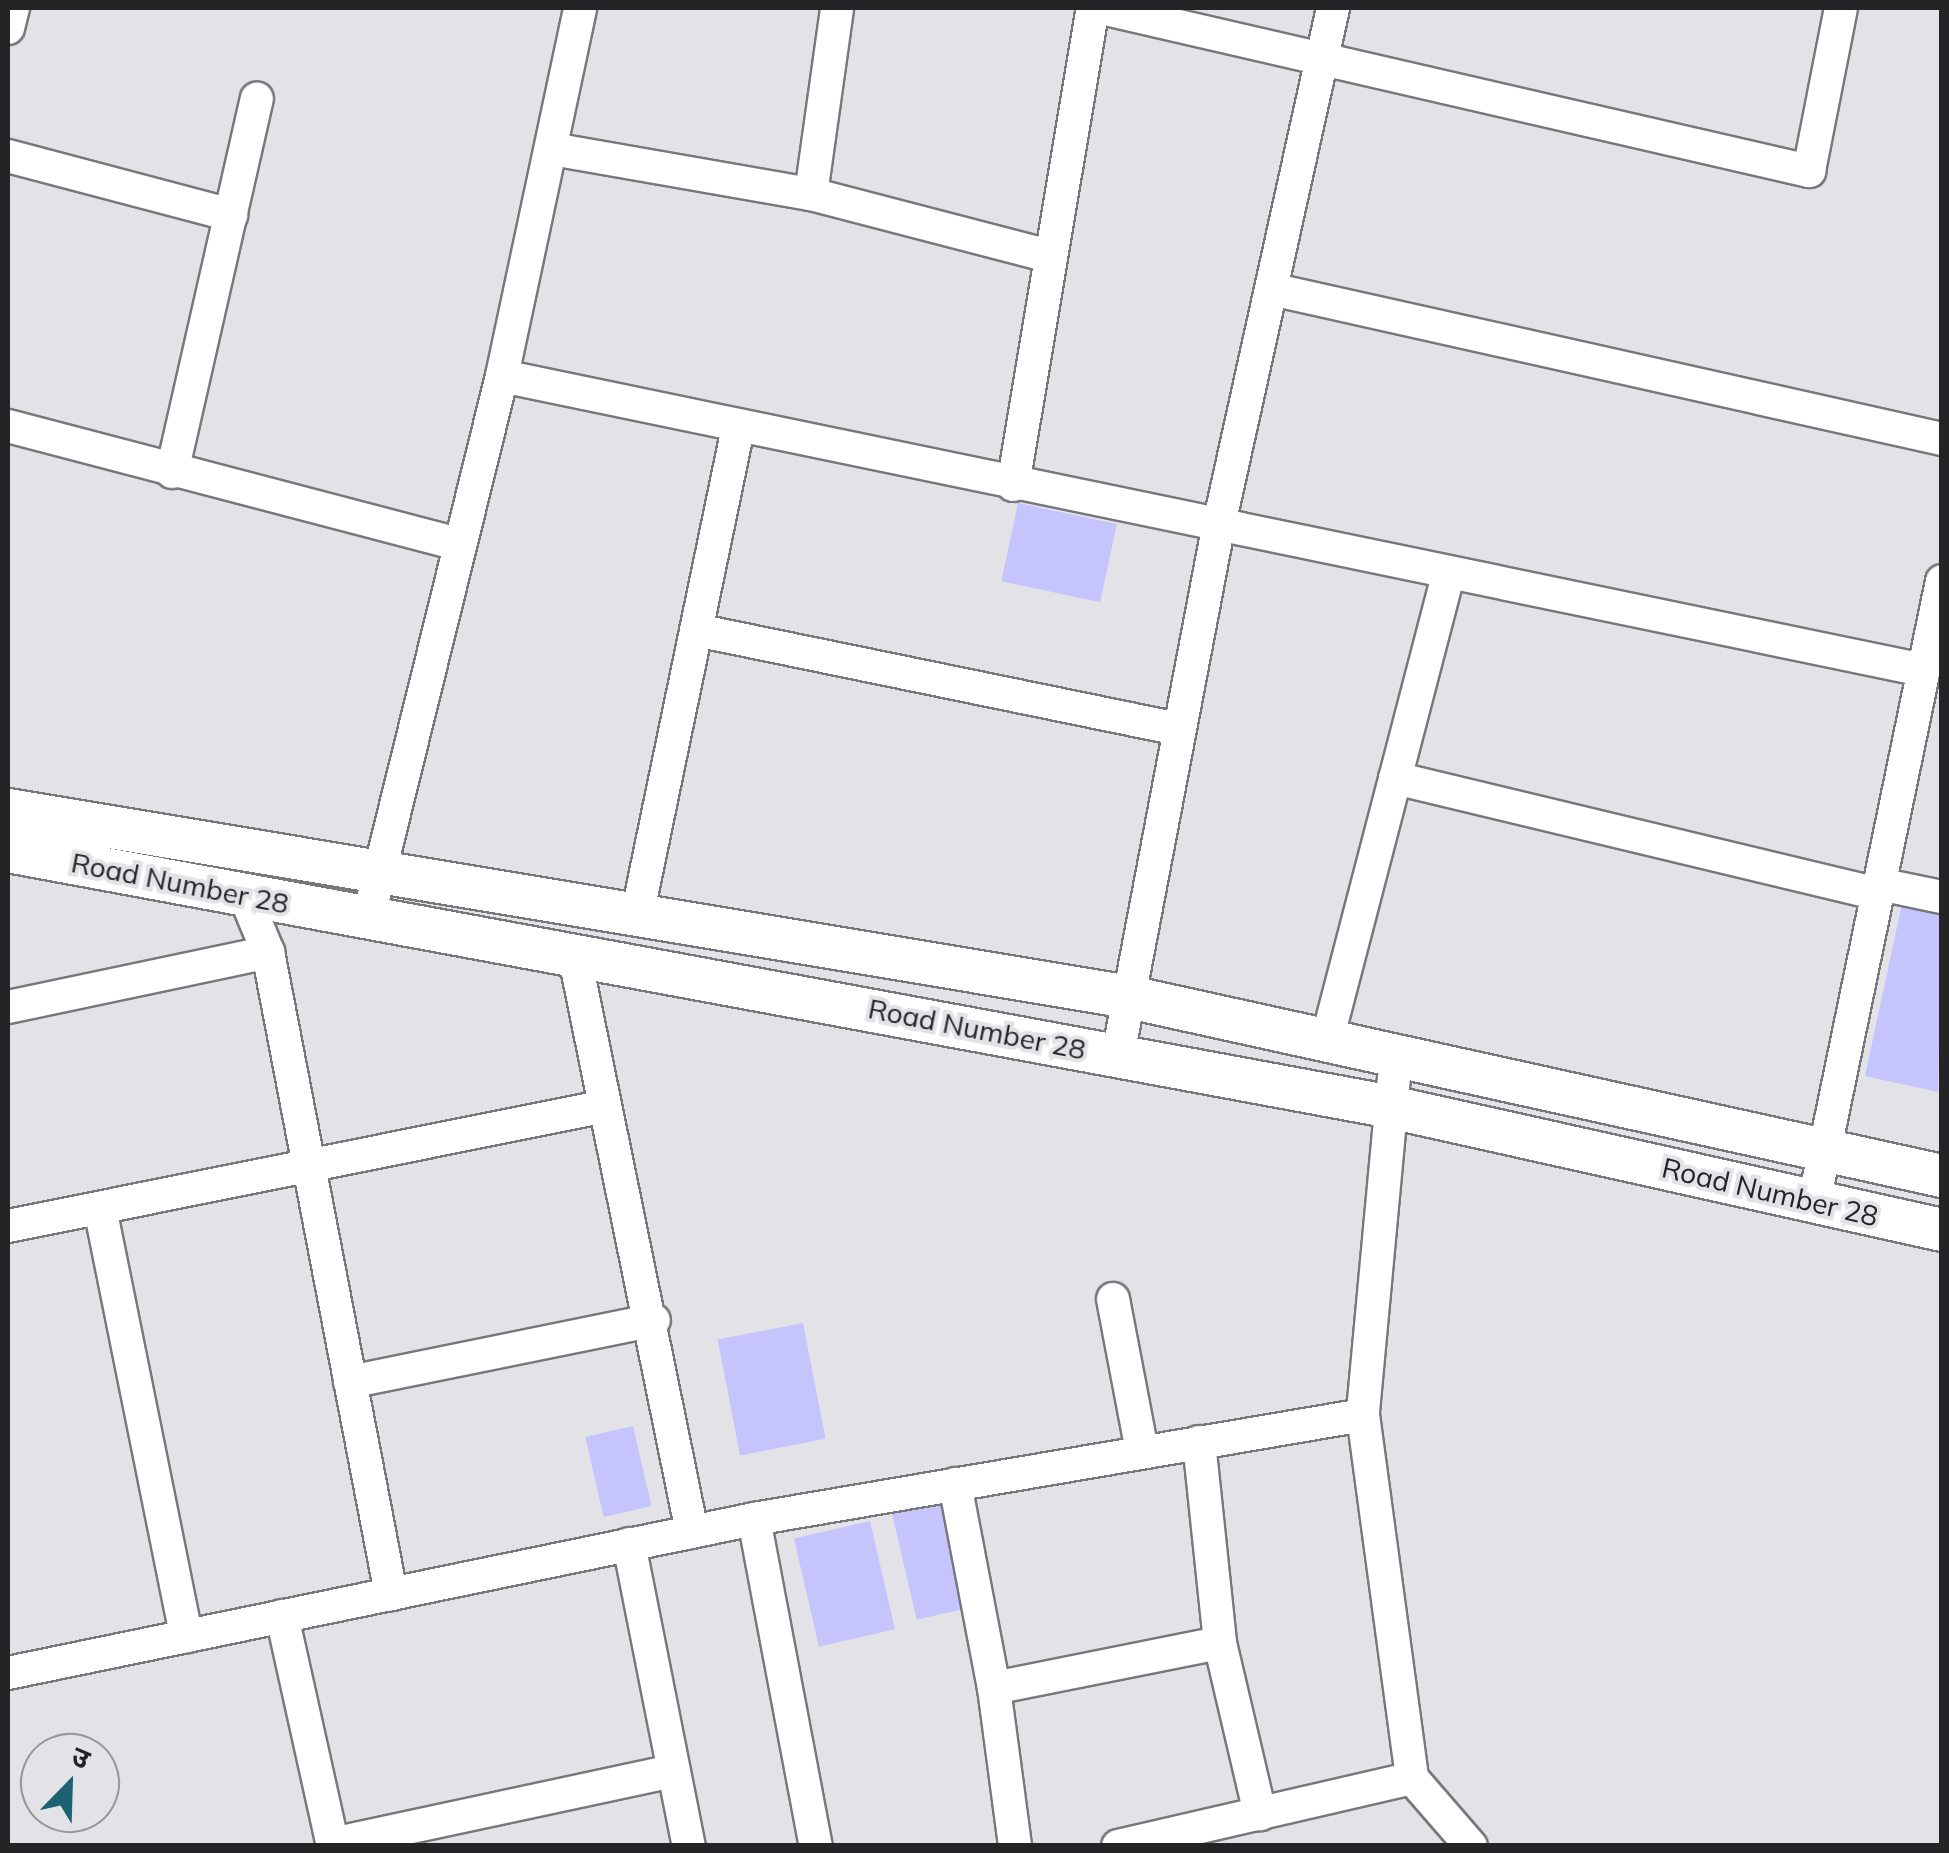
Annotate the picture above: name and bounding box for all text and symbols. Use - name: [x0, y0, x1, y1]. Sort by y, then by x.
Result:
- street label: Road Number 28: [68, 845, 292, 921]
- street label: Road Number 28: [865, 991, 1089, 1067]
- street label: Road Number 28: [1659, 1151, 1881, 1233]
- north arrow: [20, 1733, 120, 1833]
- text: उ: [67, 1737, 96, 1776]

